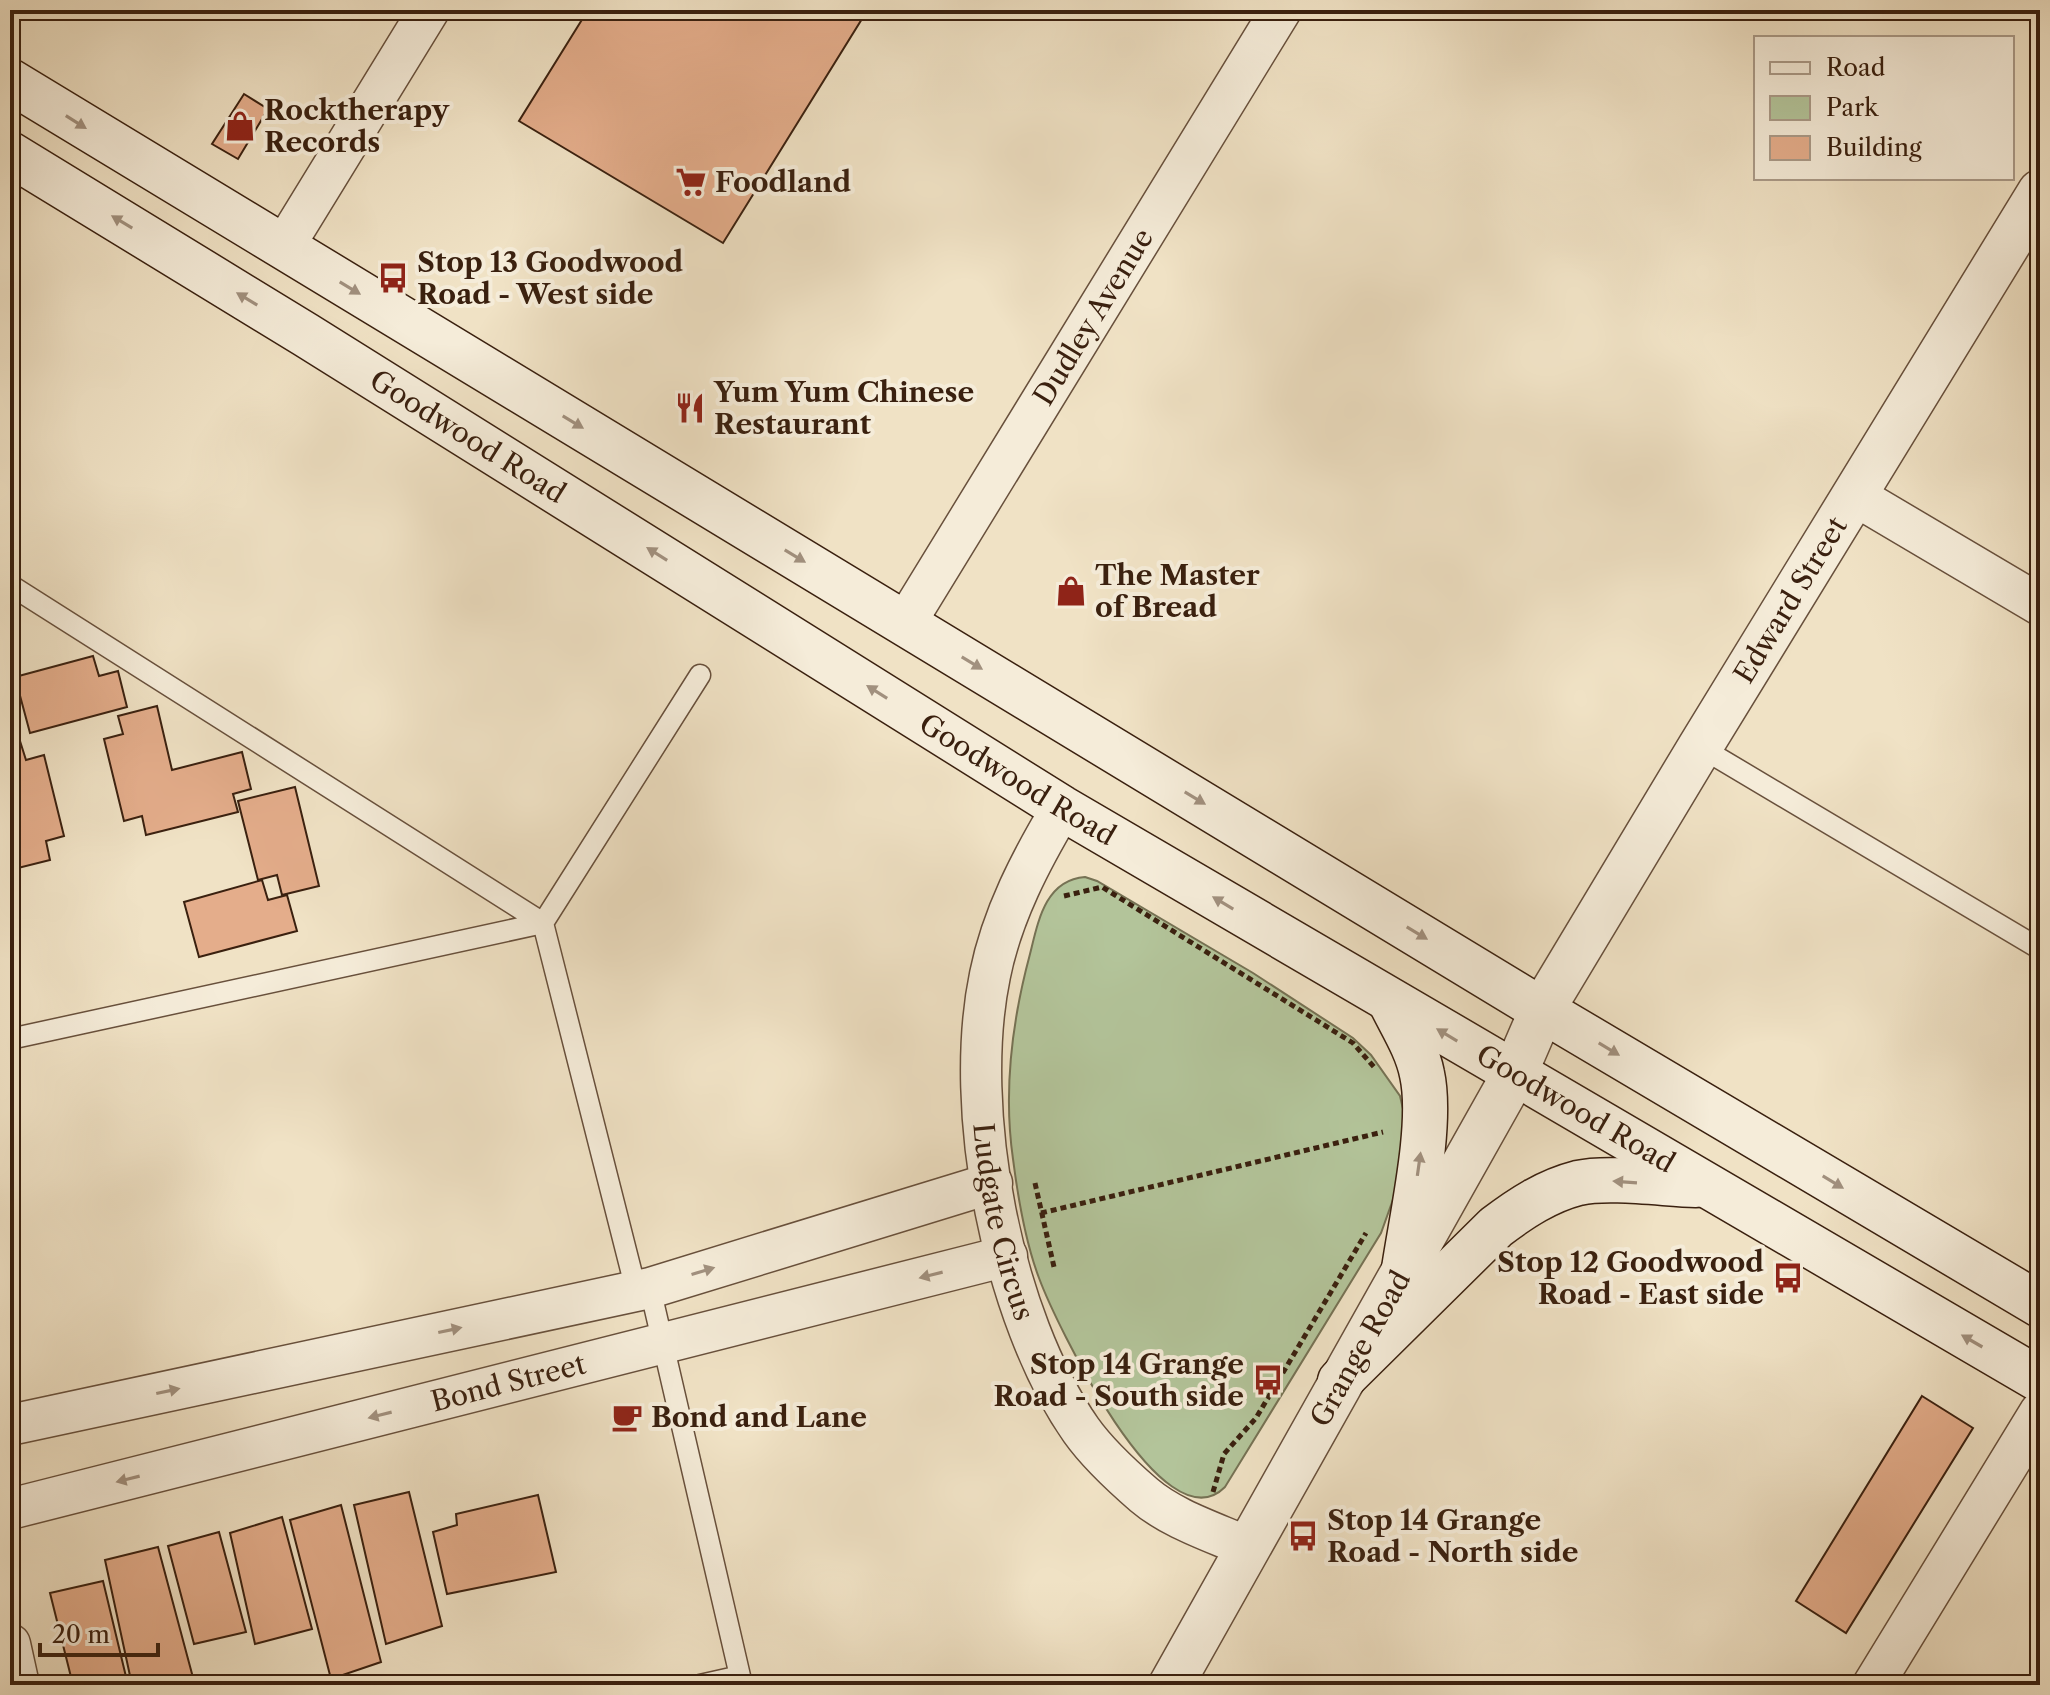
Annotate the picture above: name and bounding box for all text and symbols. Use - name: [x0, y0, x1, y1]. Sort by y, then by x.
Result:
- legend: [1754, 36, 2014, 180]
- text: Road: [1826, 53, 1886, 82]
- place label: Rocktherapy Records: [264, 93, 450, 159]
- text: Park: [1826, 93, 1879, 122]
- shop icon: Rocktherapy Records: [223, 109, 257, 143]
- one-way arrow: [66, 114, 87, 129]
- text: Building: [1826, 133, 1922, 162]
- supermarket icon: Foodland: [674, 165, 708, 199]
- place label: Foodland: [715, 165, 851, 199]
- one-way arrow: [111, 215, 133, 229]
- street label: Dudley Avenue: [1026, 222, 1160, 411]
- place label: Stop 13 Goodwood Road - West side: [417, 245, 684, 311]
- bus stop icon: Stop 13 Goodwood Road - West side: [376, 261, 410, 295]
- one-way arrow: [339, 281, 361, 295]
- one-way arrow: [236, 292, 258, 306]
- street label: Goodwood Road: [364, 362, 572, 510]
- place label: Yum Yum Chinese Restaurant: [713, 375, 974, 441]
- restaurant icon: Yum Yum Chinese Restaurant: [673, 391, 707, 425]
- one-way arrow: [562, 415, 584, 429]
- street label: Edward Street: [1726, 510, 1854, 689]
- one-way arrow: [646, 547, 667, 562]
- one-way arrow: [784, 549, 806, 563]
- place label: The Master of Bread: [1095, 558, 1260, 624]
- shop icon: The Master of Bread: [1054, 574, 1088, 608]
- one-way arrow: [961, 655, 983, 669]
- one-way arrow: [866, 686, 888, 700]
- street label: Goodwood Road: [913, 706, 1122, 853]
- one-way arrow: [1183, 790, 1206, 805]
- one-way arrow: [1212, 896, 1234, 910]
- one-way arrow: [1406, 926, 1428, 940]
- one-way arrow: [1436, 1028, 1458, 1042]
- street label: Goodwood Road: [1470, 1037, 1681, 1180]
- one-way arrow: [1598, 1042, 1620, 1056]
- street label: Ludgate Circus: [966, 1122, 1041, 1325]
- one-way arrow: [1413, 1151, 1426, 1176]
- one-way arrow: [1612, 1175, 1637, 1188]
- one-way arrow: [1822, 1175, 1844, 1189]
- place label: Stop 12 Goodwood Road - East side: [1497, 1245, 1764, 1311]
- bus stop icon: Stop 12 Goodwood Road - East side: [1771, 1261, 1805, 1295]
- one-way arrow: [691, 1264, 715, 1277]
- street label: Grange Road: [1303, 1265, 1418, 1433]
- one-way arrow: [918, 1270, 943, 1282]
- one-way arrow: [438, 1323, 463, 1336]
- one-way arrow: [1961, 1334, 1984, 1348]
- street label: Bond Street: [427, 1347, 589, 1419]
- place label: Stop 14 Grange Road - South side: [994, 1347, 1244, 1413]
- bus stop icon: Stop 14 Grange Road - South side: [1251, 1363, 1285, 1397]
- one-way arrow: [156, 1384, 181, 1397]
- cafe icon: Bond and Lane: [610, 1400, 644, 1434]
- place label: Bond and Lane: [651, 1400, 867, 1434]
- one-way arrow: [368, 1409, 393, 1421]
- one-way arrow: [116, 1473, 141, 1485]
- place label: Stop 14 Grange Road - North side: [1327, 1503, 1578, 1569]
- bus stop icon: Stop 14 Grange Road - North side: [1286, 1519, 1320, 1553]
- scale bar: [40, 1607, 158, 1657]
- text: 20 m: [52, 1620, 110, 1649]

